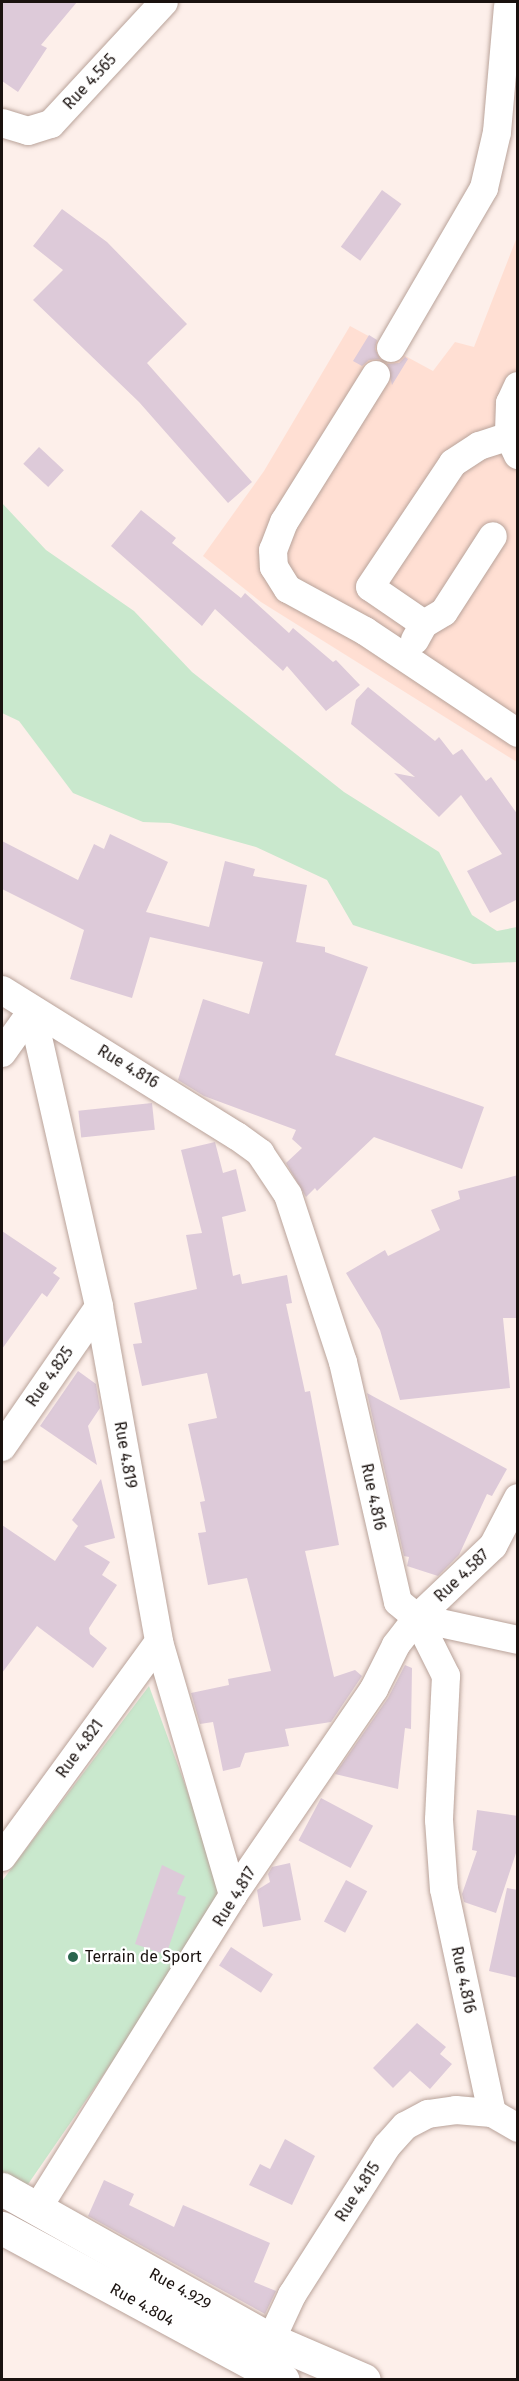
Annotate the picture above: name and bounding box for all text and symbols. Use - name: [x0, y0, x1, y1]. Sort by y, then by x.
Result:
- street label: Rue 4.565: [59, 50, 121, 114]
- street label: Rue 4.816: [94, 1041, 162, 1093]
- street label: Rue 4.825: [22, 1343, 78, 1411]
- street label: Rue 4.819: [110, 1420, 140, 1490]
- street label: Rue 4.816: [357, 1462, 389, 1532]
- street label: Rue 4.587: [431, 1546, 493, 1606]
- street label: Rue 4.821: [52, 1716, 108, 1782]
- street label: Rue 4.817: [209, 1864, 261, 1930]
- street label: Rue 4.816: [447, 1945, 479, 2015]
- place label: Terrain de Sport: [85, 1947, 202, 1967]
- marker: Terrain de Sport: [66, 1950, 80, 1964]
- street label: Rue 4.815: [332, 2158, 384, 2226]
- street label: Rue 4.929: [146, 2264, 214, 2314]
- street label: Rue 4.804: [106, 2279, 178, 2331]

